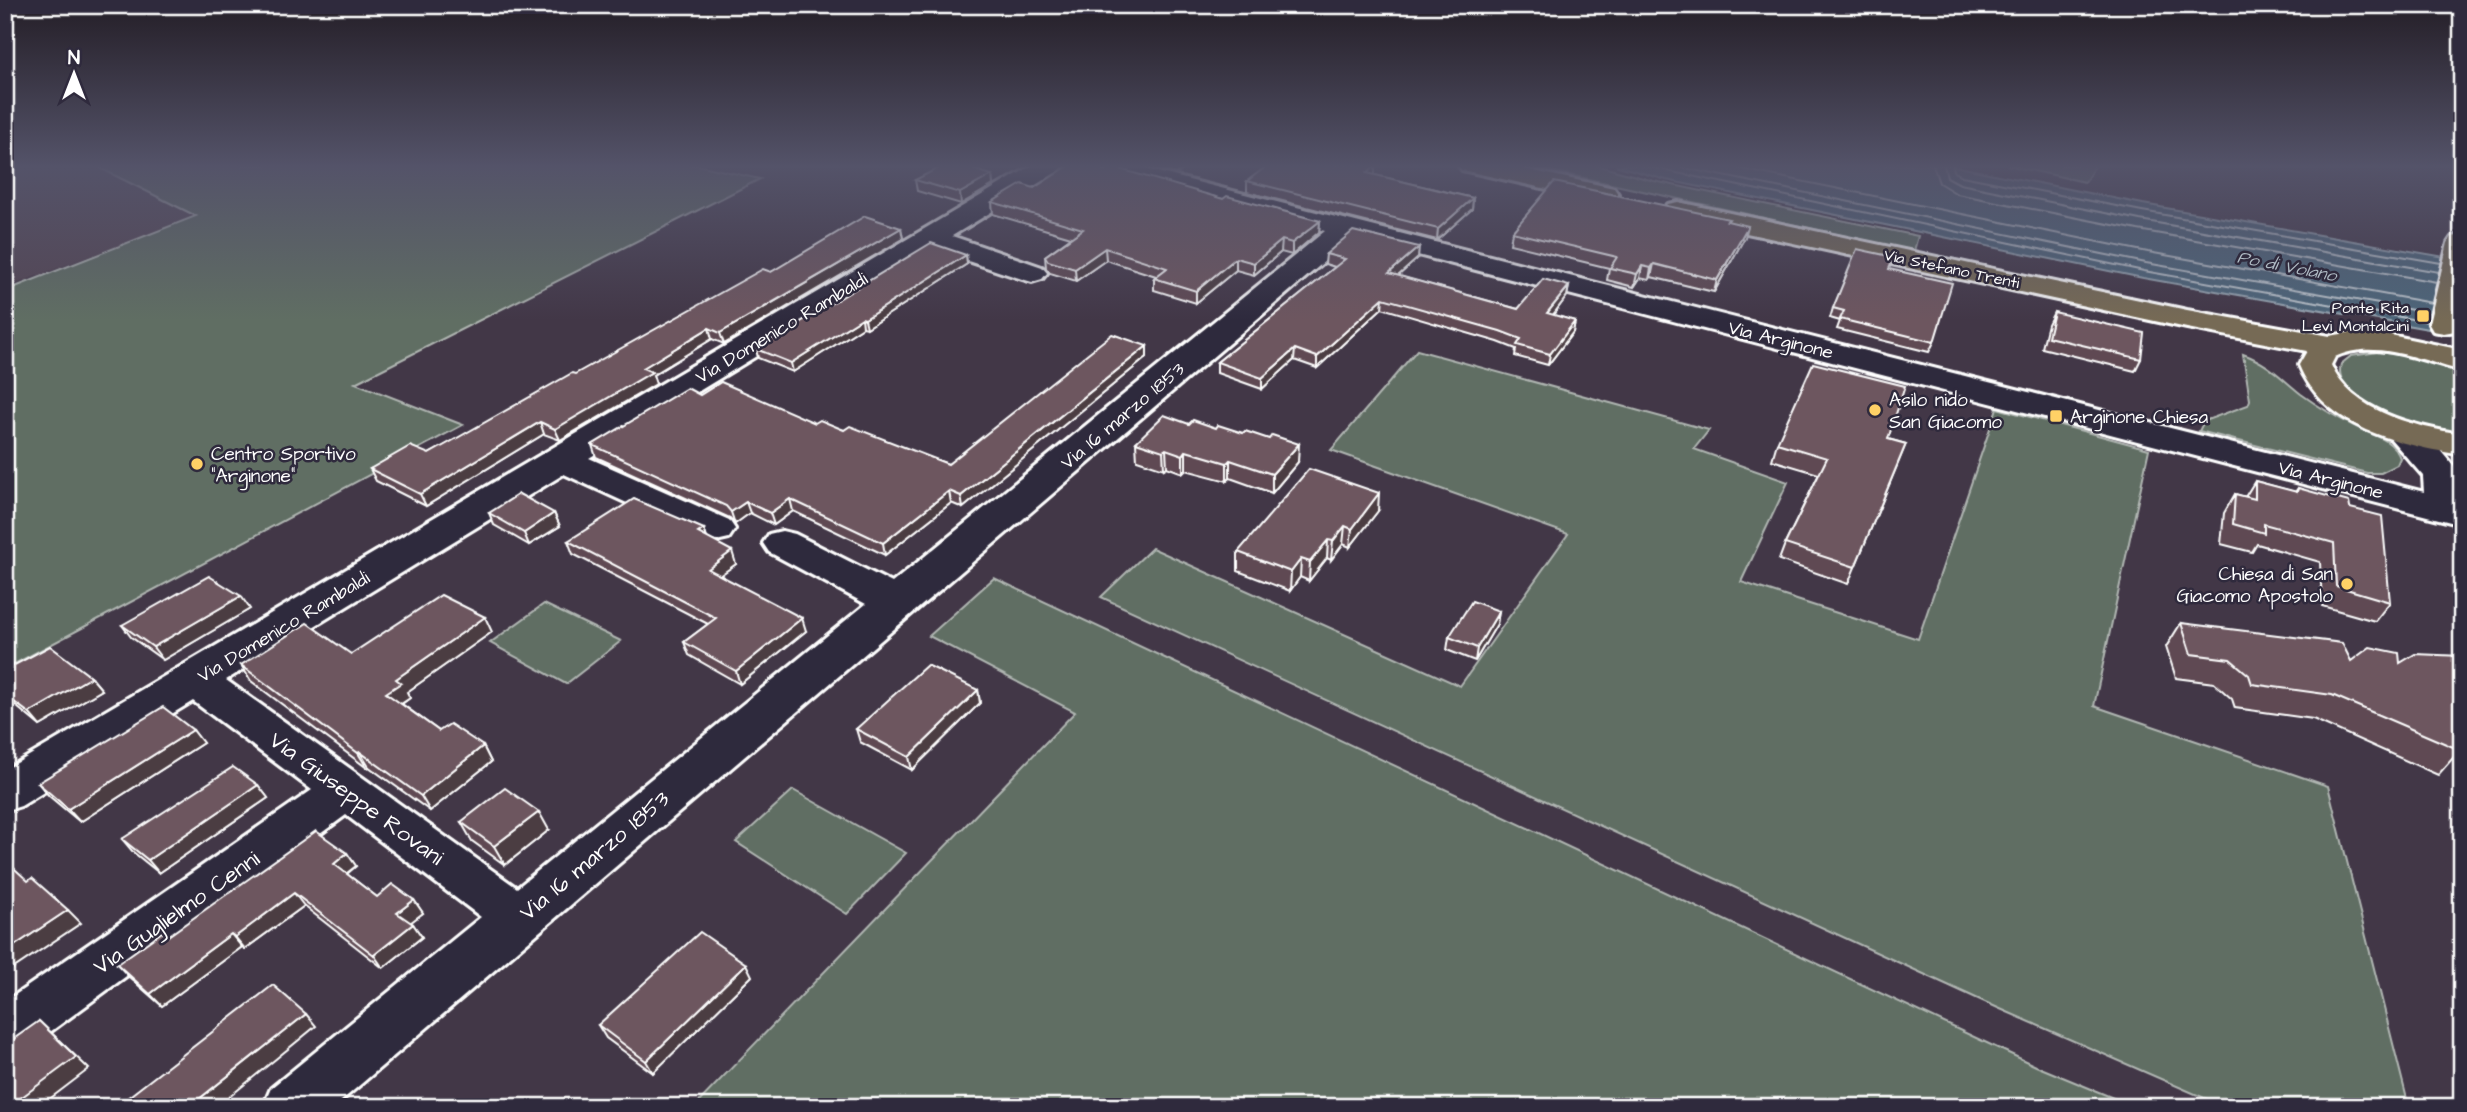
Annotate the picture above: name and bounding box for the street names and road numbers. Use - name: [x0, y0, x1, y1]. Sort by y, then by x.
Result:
- street label: Via Stefano Trenti: [1882, 244, 2022, 294]
- street label: Via Domenico Rambaldi: [690, 266, 873, 391]
- street label: Via Arginone: [1725, 314, 1836, 368]
- street label: Via 16 marzo 1853: [1055, 356, 1191, 476]
- street label: Via Arginone: [2275, 454, 2386, 508]
- street label: Via Domenico Rambaldi: [192, 565, 375, 690]
- street label: Via Giuseppe Rovani: [262, 724, 451, 874]
- street label: Via 16 marzo 1853: [513, 783, 677, 928]
- street label: Via Guglielmo Cenni: [87, 843, 267, 983]

